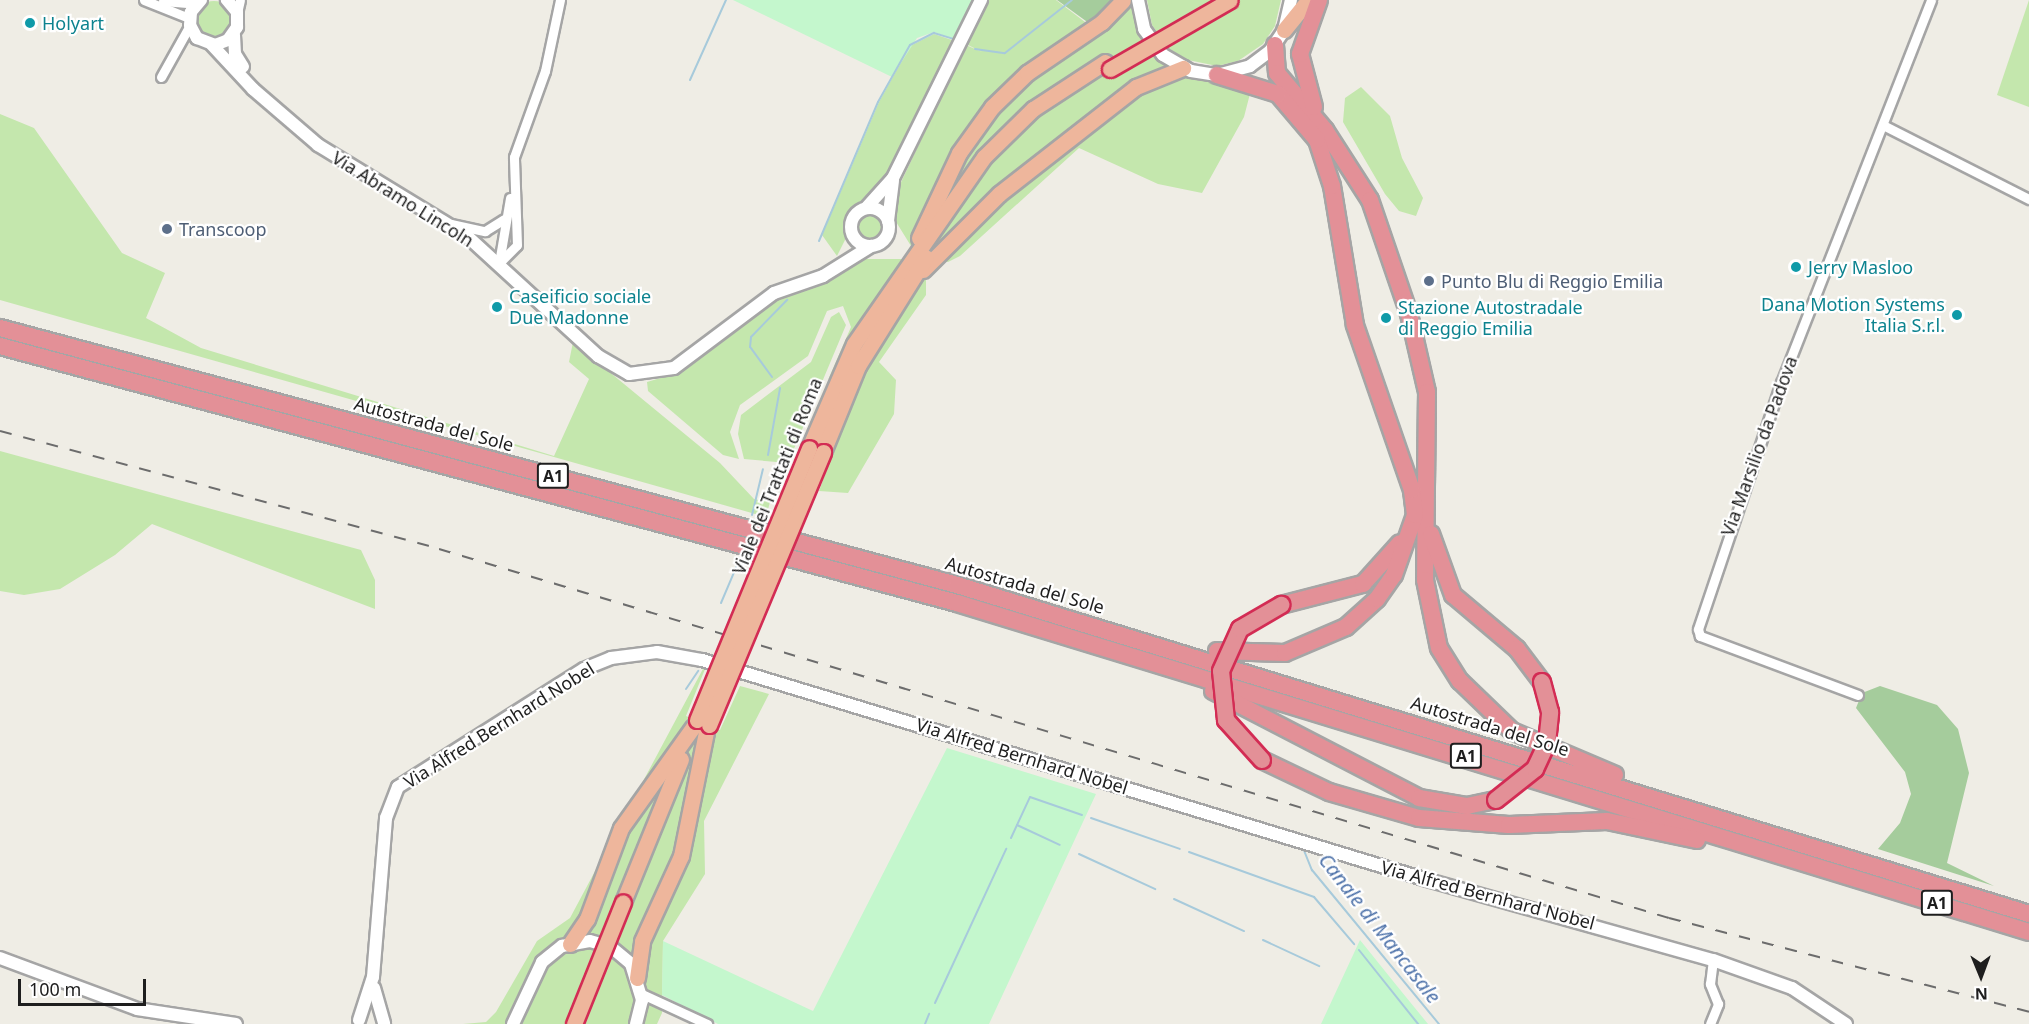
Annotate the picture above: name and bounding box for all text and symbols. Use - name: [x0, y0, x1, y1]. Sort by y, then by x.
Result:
- place label: Holyart: [42, 12, 104, 34]
- marker: Holyart: [23, 16, 37, 30]
- street label: Via Abramo Lincoln: [328, 147, 478, 251]
- place label: Transcoop: [179, 218, 267, 240]
- marker: Transcoop: [160, 222, 174, 236]
- place label: Jerry Masloo: [1808, 256, 1913, 278]
- marker: Jerry Masloo: [1789, 260, 1803, 274]
- place label: Punto Blu di Reggio Emilia: [1441, 270, 1663, 292]
- marker: Punto Blu di Reggio Emilia: [1422, 274, 1436, 288]
- place label: Caseificio sociale Due Madonne: [509, 286, 651, 328]
- place label: Dana Motion Systems Italia S.r.l.: [1761, 294, 1945, 336]
- place label: Stazione Autostradale di Reggio Emilia: [1398, 297, 1583, 340]
- marker: Caseificio sociale Due Madonne: [490, 300, 504, 314]
- marker: Dana Motion Systems Italia S.r.l.: [1950, 308, 1964, 322]
- marker: Stazione Autostradale di Reggio Emilia: [1379, 311, 1393, 325]
- street label: Via Marsilio da Padova: [1716, 353, 1802, 539]
- street label: Viale dei Trattati di Roma: [728, 375, 826, 577]
- street label: Autostrada del Sole: [352, 392, 516, 456]
- road number: A1: [536, 463, 570, 489]
- street label: Autostrada del Sole: [943, 552, 1107, 618]
- street label: Via Alfred Bernhard Nobel: [400, 657, 598, 793]
- street label: Autostrada del Sole: [1408, 692, 1572, 760]
- street label: Via Alfred Bernhard Nobel: [913, 713, 1131, 799]
- road number: A1: [1450, 743, 1482, 769]
- water label: Canale di Mancasale: [1314, 848, 1446, 1008]
- street label: Via Alfred Bernhard Nobel: [1379, 856, 1597, 934]
- road number: A1: [1920, 890, 1954, 916]
- north arrow: [1951, 946, 2011, 1006]
- scale bar: [21, 967, 148, 1005]
- text: 100 m: [29, 977, 81, 1001]
- text: N: [1975, 983, 1988, 1005]

